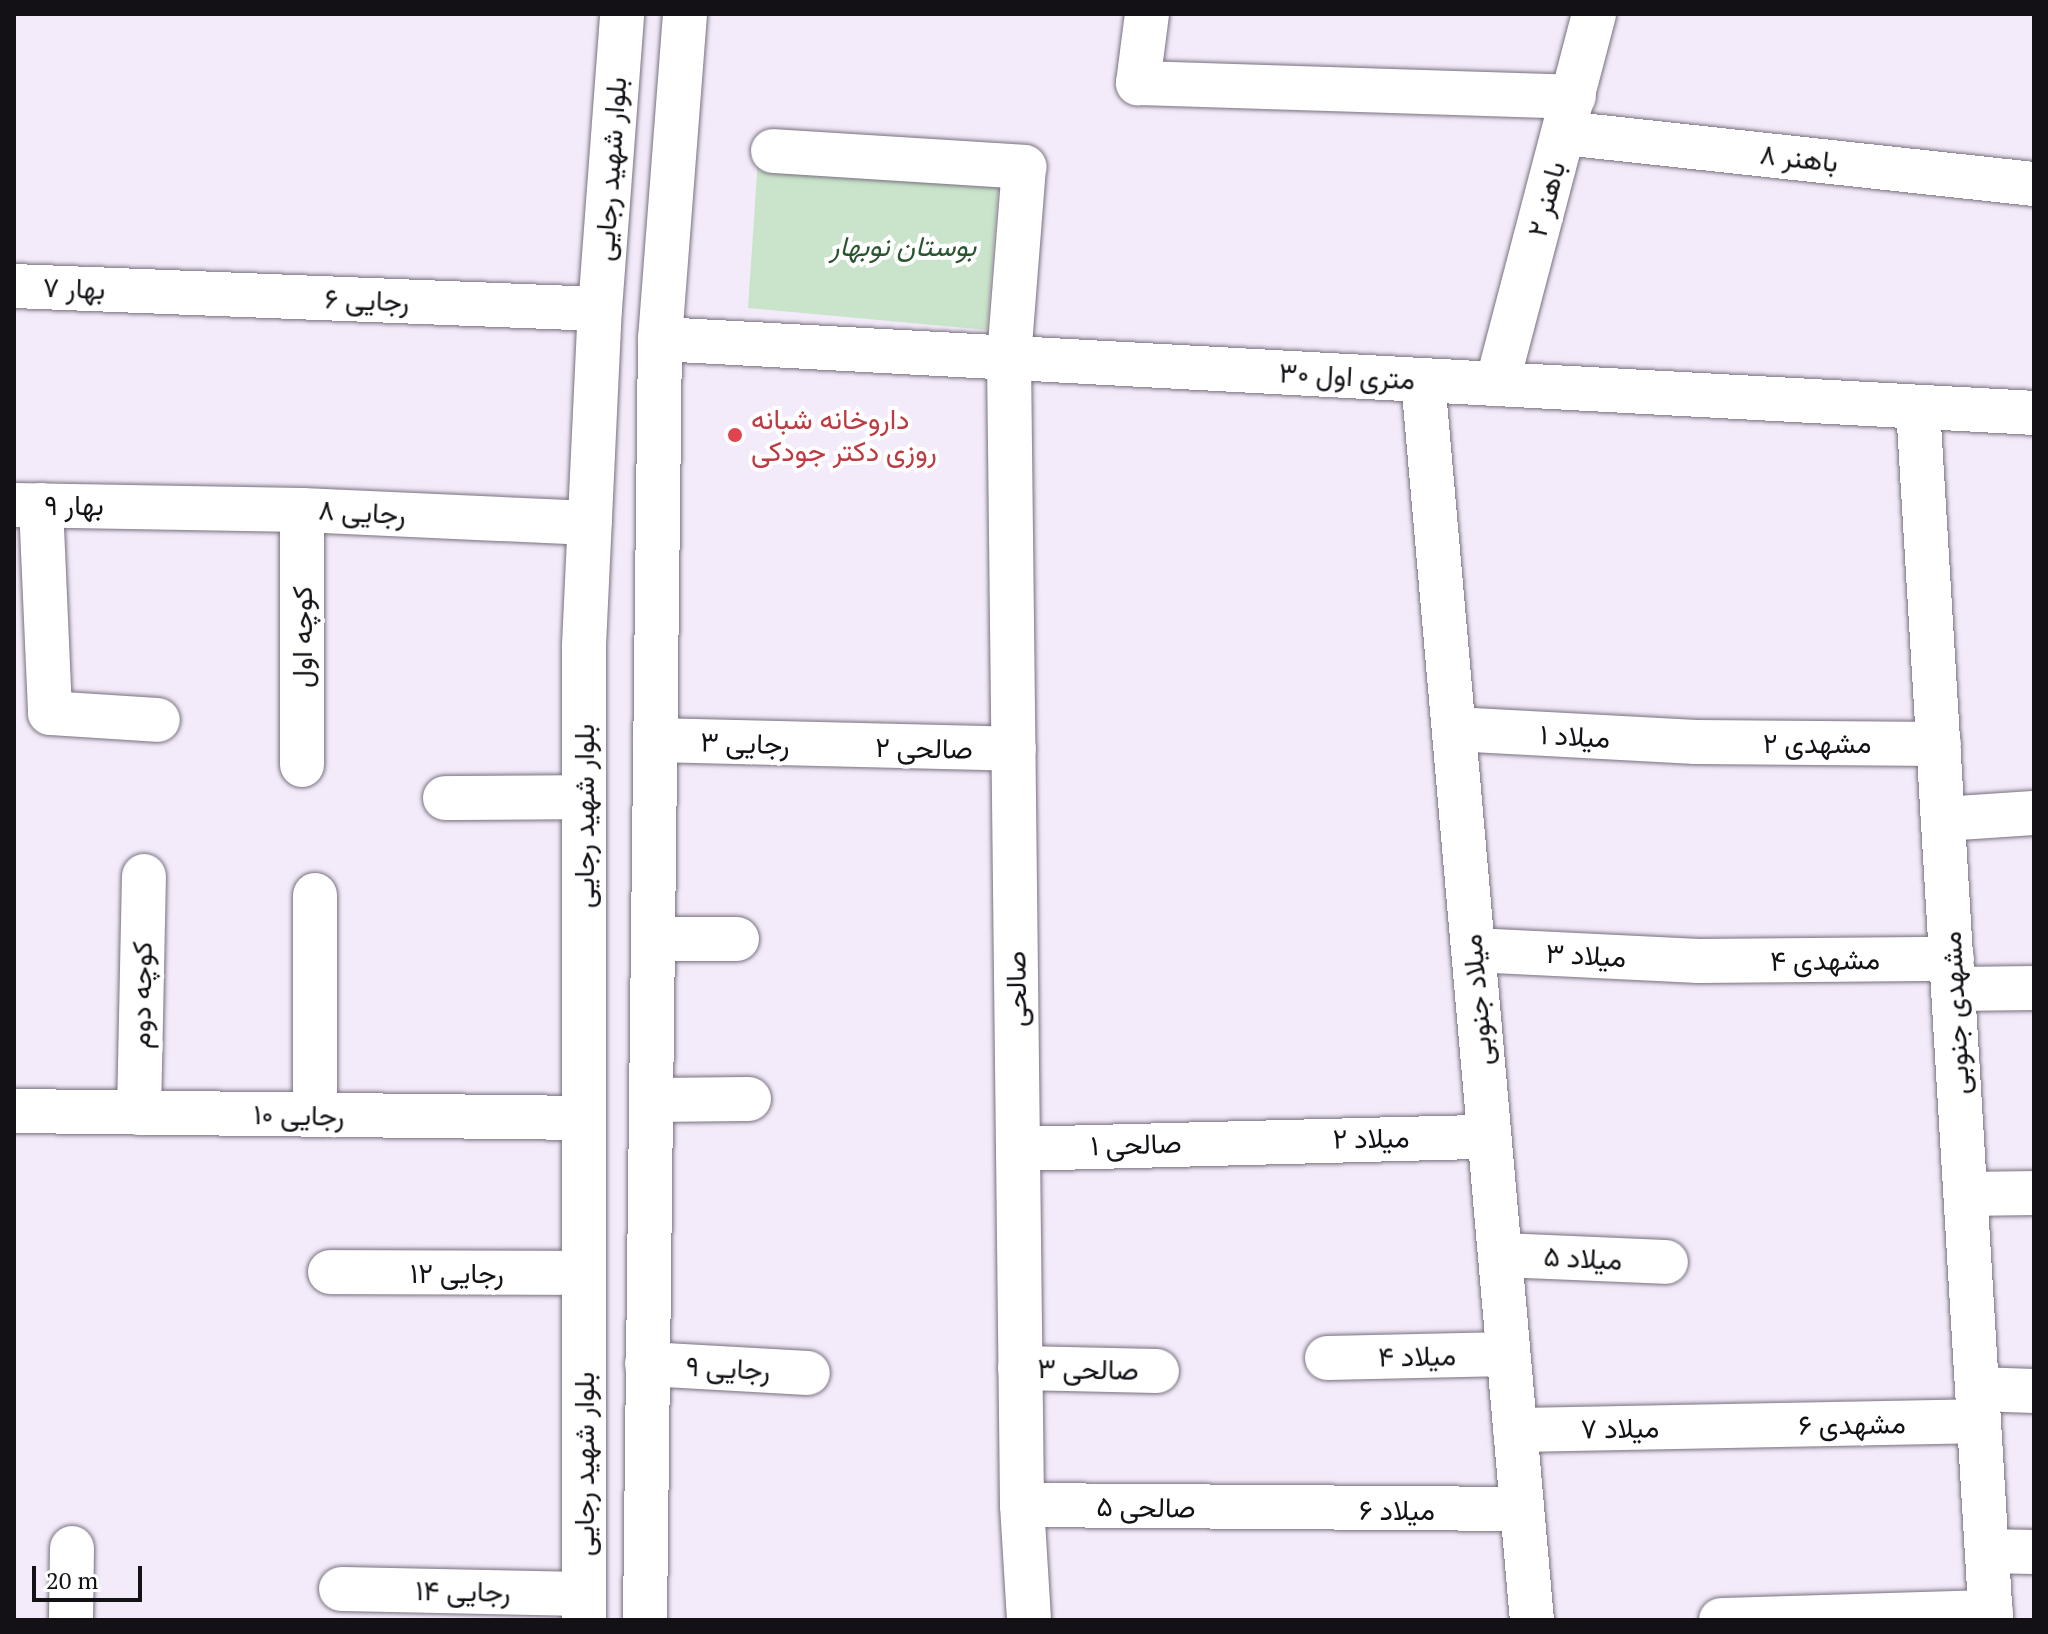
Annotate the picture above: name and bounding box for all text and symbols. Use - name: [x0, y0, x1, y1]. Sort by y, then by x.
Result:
- street label: بلوار شهید رجایی: [587, 76, 633, 262]
- street label: باهنر ۸: [1758, 137, 1840, 179]
- street label: باهنر ۲: [1520, 158, 1572, 240]
- park label: بوستان نوبهار: [830, 229, 976, 263]
- street label: بهار ۷: [42, 270, 106, 306]
- street label: رجایی ۶: [324, 282, 410, 318]
- street label: ۳۰ متری اول: [1278, 356, 1416, 396]
- place label: داروخانه شبانه روزی دکتر جودکی: [751, 402, 937, 468]
- marker: داروخانه شبانه روزی دکتر جودکی: [726, 426, 744, 444]
- street label: بهار ۹: [44, 488, 104, 522]
- street label: رجایی ۸: [317, 493, 407, 531]
- street label: کوچه اول: [285, 586, 319, 688]
- street label: میلاد ۱: [1539, 717, 1611, 755]
- street label: بلوار شهید رجایی: [567, 724, 601, 908]
- street label: رجایی ۳: [700, 725, 790, 761]
- street label: مشهدی ۲: [1763, 726, 1871, 760]
- street label: صالحی ۲: [875, 730, 973, 766]
- street label: مشهدی جنوبی: [1934, 930, 1976, 1096]
- street label: میلاد جنوبی: [1455, 933, 1499, 1067]
- street label: میلاد ۳: [1545, 936, 1627, 974]
- street label: کوچه دوم: [123, 941, 159, 1049]
- street label: مشهدی ۴: [1770, 942, 1880, 978]
- street label: صالحی: [999, 951, 1033, 1027]
- street label: رجایی ۱۰: [253, 1097, 345, 1133]
- street label: میلاد ۲: [1332, 1121, 1410, 1155]
- street label: صالحی ۱: [1090, 1126, 1182, 1162]
- street label: میلاد ۵: [1543, 1239, 1623, 1277]
- street label: رجایی ۱۲: [410, 1256, 504, 1290]
- street label: میلاد ۴: [1378, 1339, 1456, 1373]
- street label: رجایی ۹: [685, 1349, 771, 1387]
- street label: صالحی ۳: [1037, 1351, 1139, 1387]
- street label: بلوار شهید رجایی: [567, 1372, 601, 1556]
- street label: مشهدی ۶: [1798, 1406, 1906, 1442]
- street label: میلاد ۷: [1580, 1411, 1660, 1445]
- street label: صالحی ۵: [1096, 1489, 1196, 1525]
- street label: میلاد ۶: [1359, 1493, 1435, 1527]
- scale bar: [36, 1550, 146, 1600]
- text: 20 m: [46, 1564, 98, 1596]
- street label: رجایی ۱۴: [415, 1573, 511, 1609]

